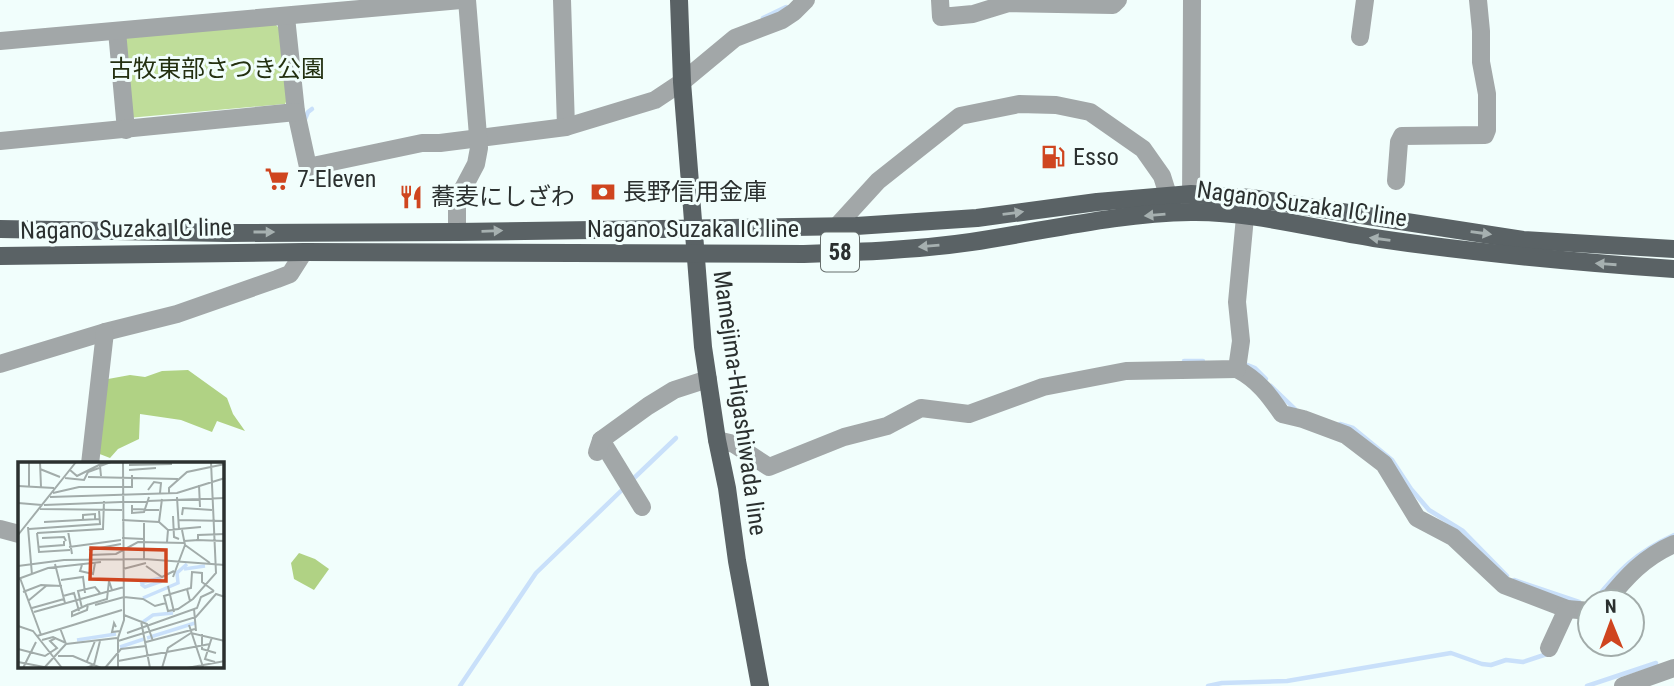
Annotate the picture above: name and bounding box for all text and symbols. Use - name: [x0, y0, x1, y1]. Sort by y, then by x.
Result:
- park label: 古牧東部さつき公園: [109, 55, 325, 83]
- fuel station icon: Esso: [1039, 143, 1067, 171]
- place label: Esso: [1073, 143, 1119, 171]
- supermarket icon: 7-Eleven: [263, 165, 291, 193]
- place label: 7-Eleven: [297, 165, 376, 193]
- street label: Nagano Suzaka IC line: [1195, 175, 1409, 233]
- bank icon: 長野信用金庫: [589, 178, 617, 206]
- place label: 長野信用金庫: [623, 178, 767, 206]
- restaurant icon: 蕎麦にしざわ: [397, 183, 425, 211]
- place label: 蕎麦にしざわ: [431, 183, 575, 211]
- one-way arrow: [1002, 208, 1024, 219]
- one-way arrow: [1143, 210, 1165, 221]
- street label: Nagano Suzaka IC line: [20, 213, 232, 245]
- street label: Nagano Suzaka IC line: [587, 215, 799, 243]
- one-way arrow: [481, 226, 503, 237]
- one-way arrow: [253, 227, 275, 238]
- one-way arrow: [1470, 228, 1492, 239]
- road number: 58: [821, 232, 859, 272]
- one-way arrow: [1369, 233, 1391, 244]
- one-way arrow: [918, 241, 940, 252]
- one-way arrow: [1595, 258, 1617, 269]
- street label: Mamejima-Higashiwada line: [708, 269, 772, 537]
- inset map: [18, 462, 224, 668]
- north arrow: [1576, 588, 1646, 658]
- text: N: [1605, 595, 1617, 618]

